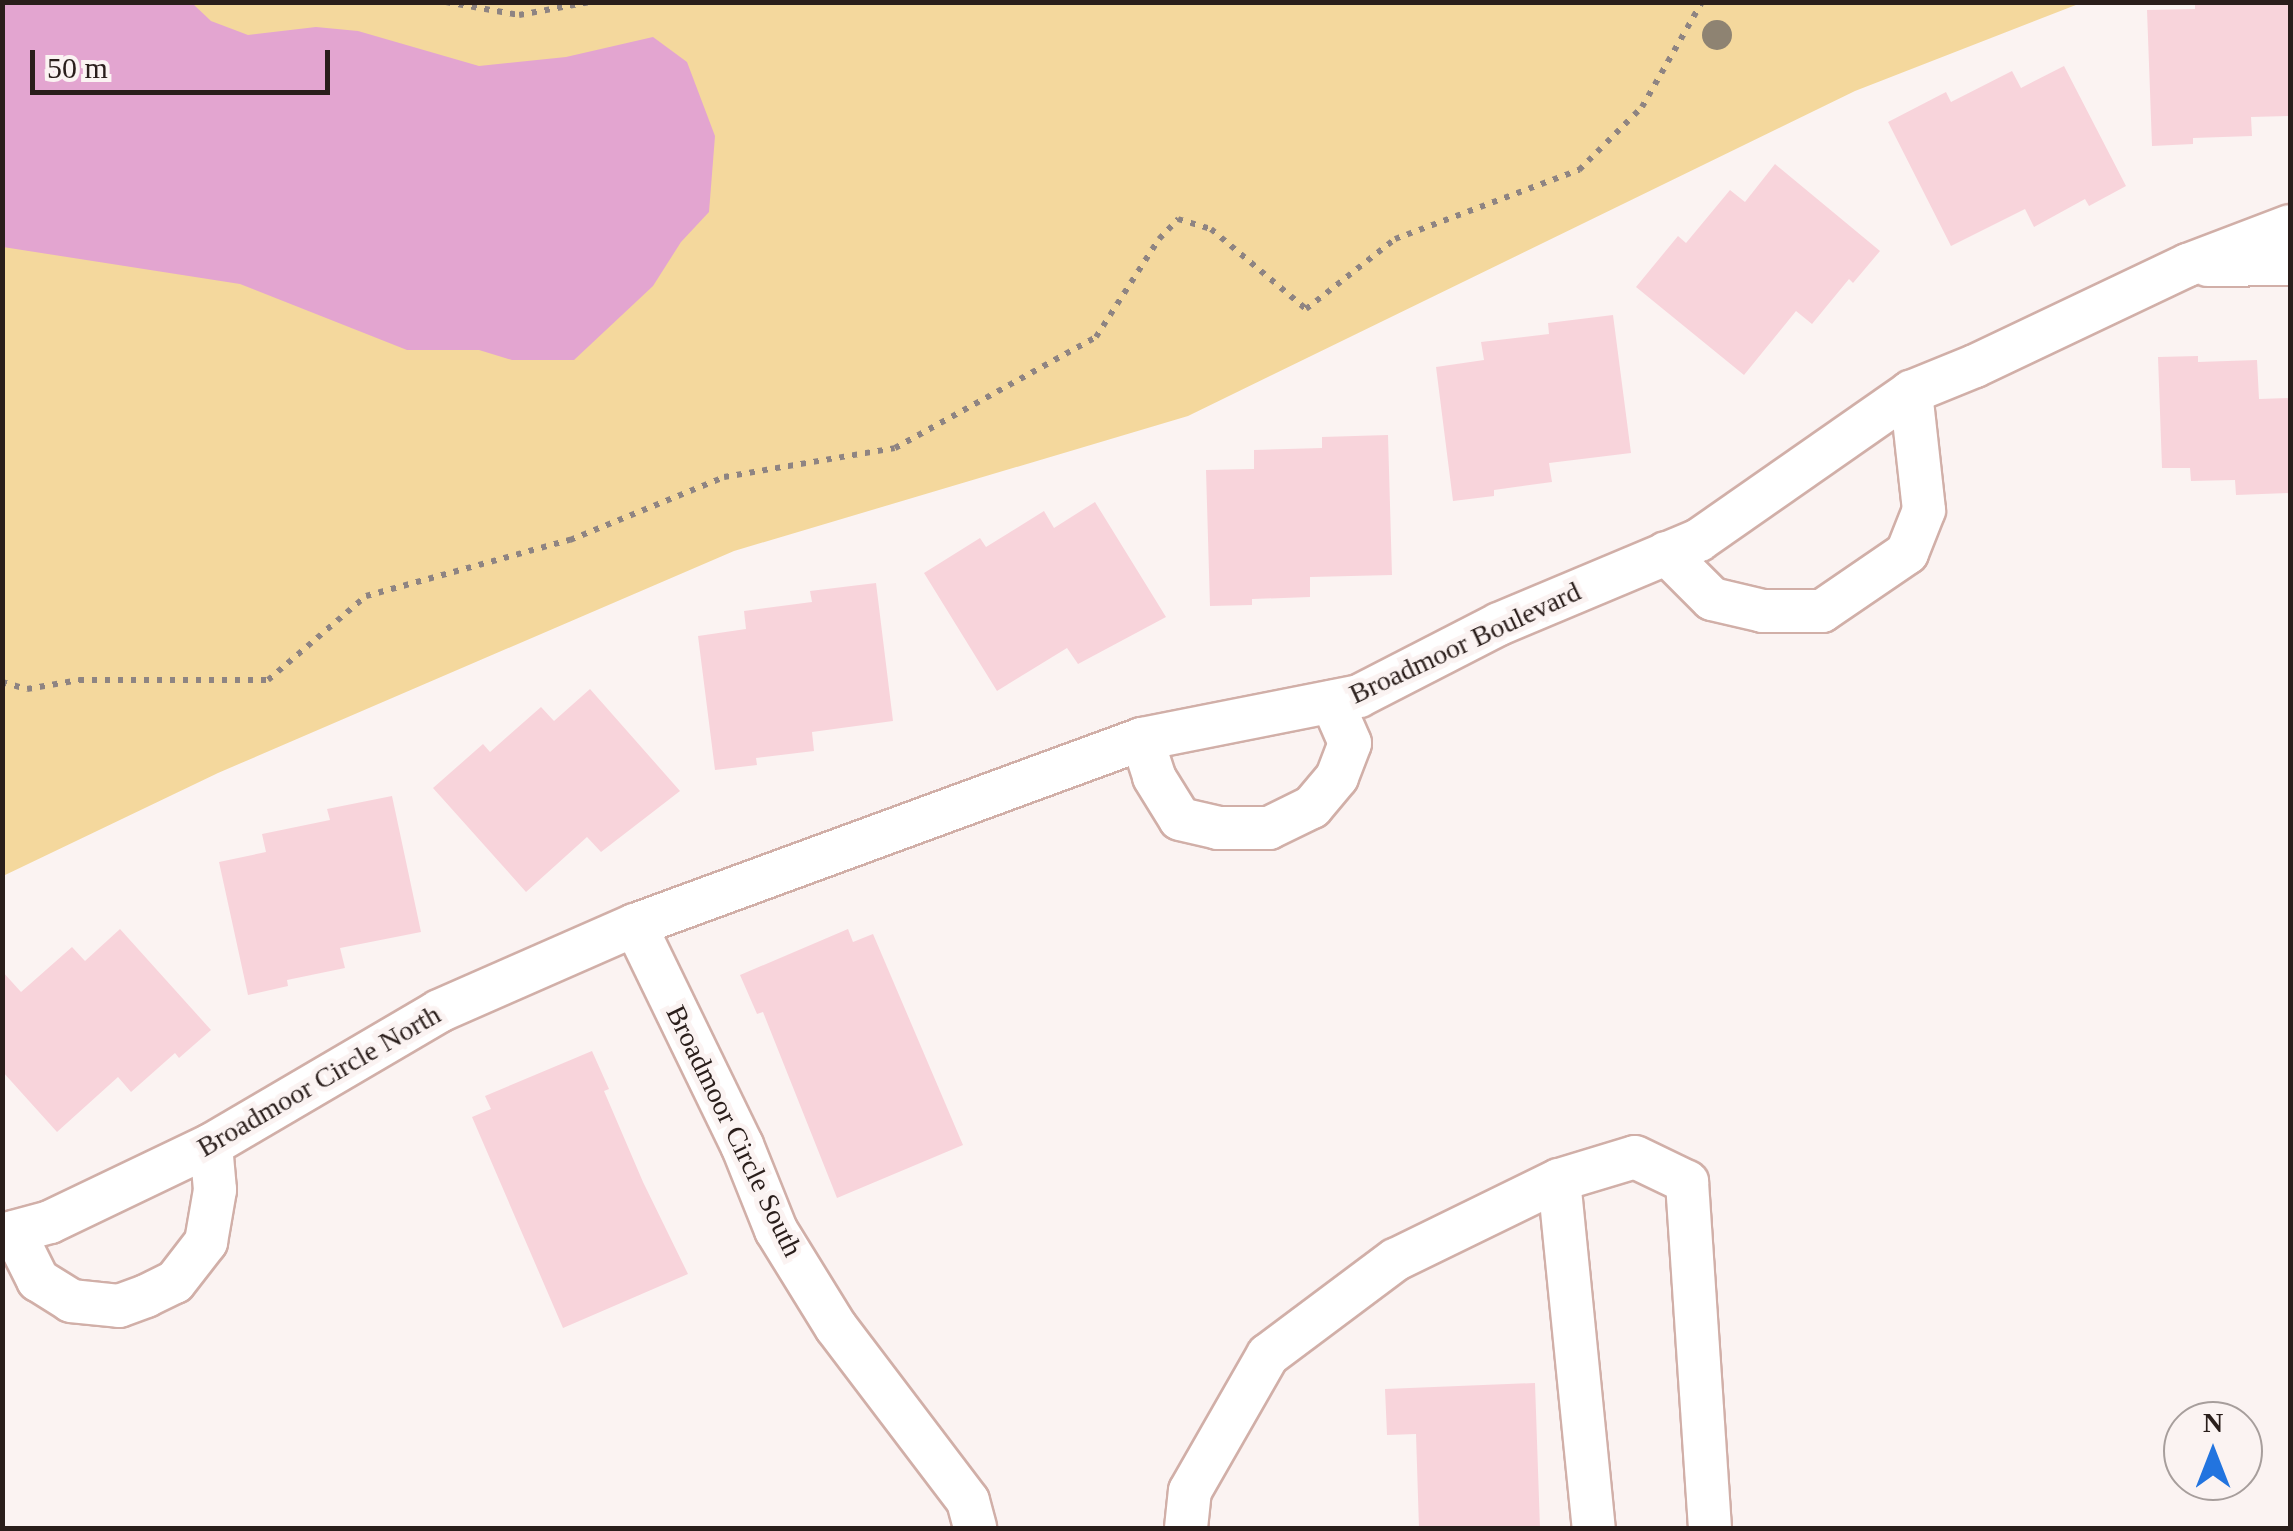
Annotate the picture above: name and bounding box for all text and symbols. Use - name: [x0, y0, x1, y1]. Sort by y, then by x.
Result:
- scale bar: [35, 30, 335, 92]
- text: 50 m: [47, 51, 108, 84]
- street label: Broadmoor Boulevard: [1344, 575, 1586, 711]
- street label: Broadmoor Circle North: [191, 998, 447, 1164]
- street label: Broadmoor Circle South: [659, 1000, 809, 1262]
- north arrow: [2163, 1401, 2263, 1501]
- text: N: [2203, 1407, 2223, 1438]

